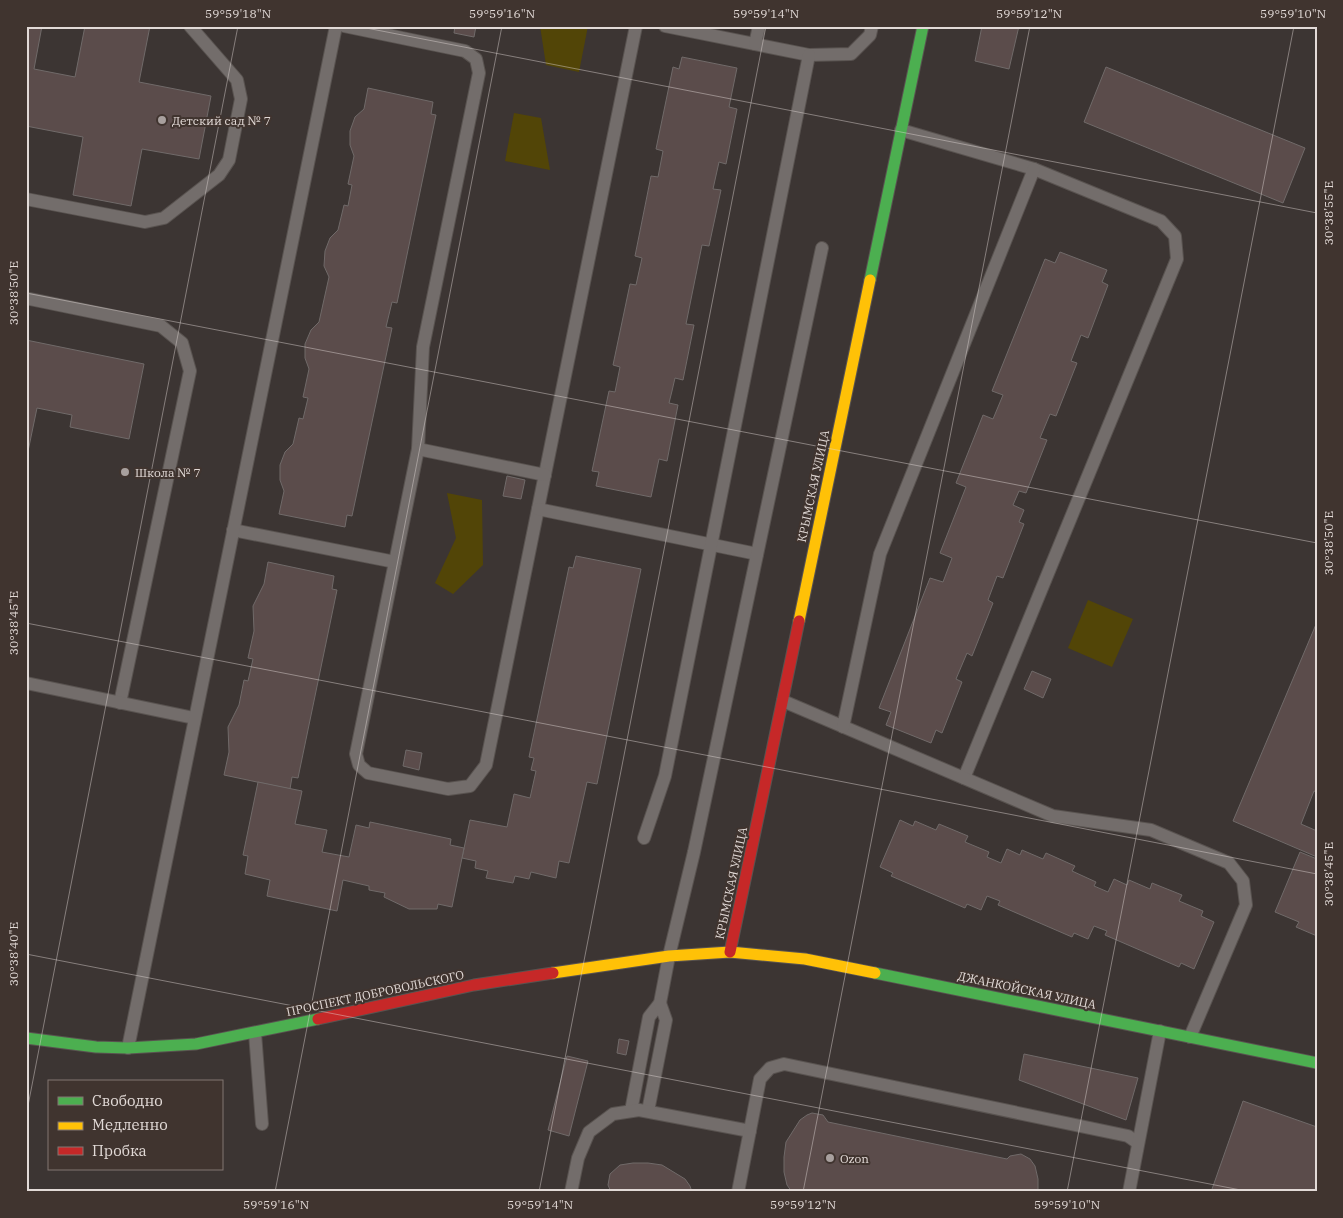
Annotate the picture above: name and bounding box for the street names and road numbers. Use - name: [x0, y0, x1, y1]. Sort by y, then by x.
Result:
- street label: КРЫМСКАЯ УЛИЦА: [794, 428, 832, 544]
- street label: КРЫМСКАЯ УЛИЦА: [712, 825, 750, 941]
- street label: ПРОСПЕКТ ДОБРОВОЛЬСКОГО: [285, 967, 465, 1019]
- street label: ДЖАНКОЙСКАЯ УЛИЦА: [956, 968, 1098, 1012]

